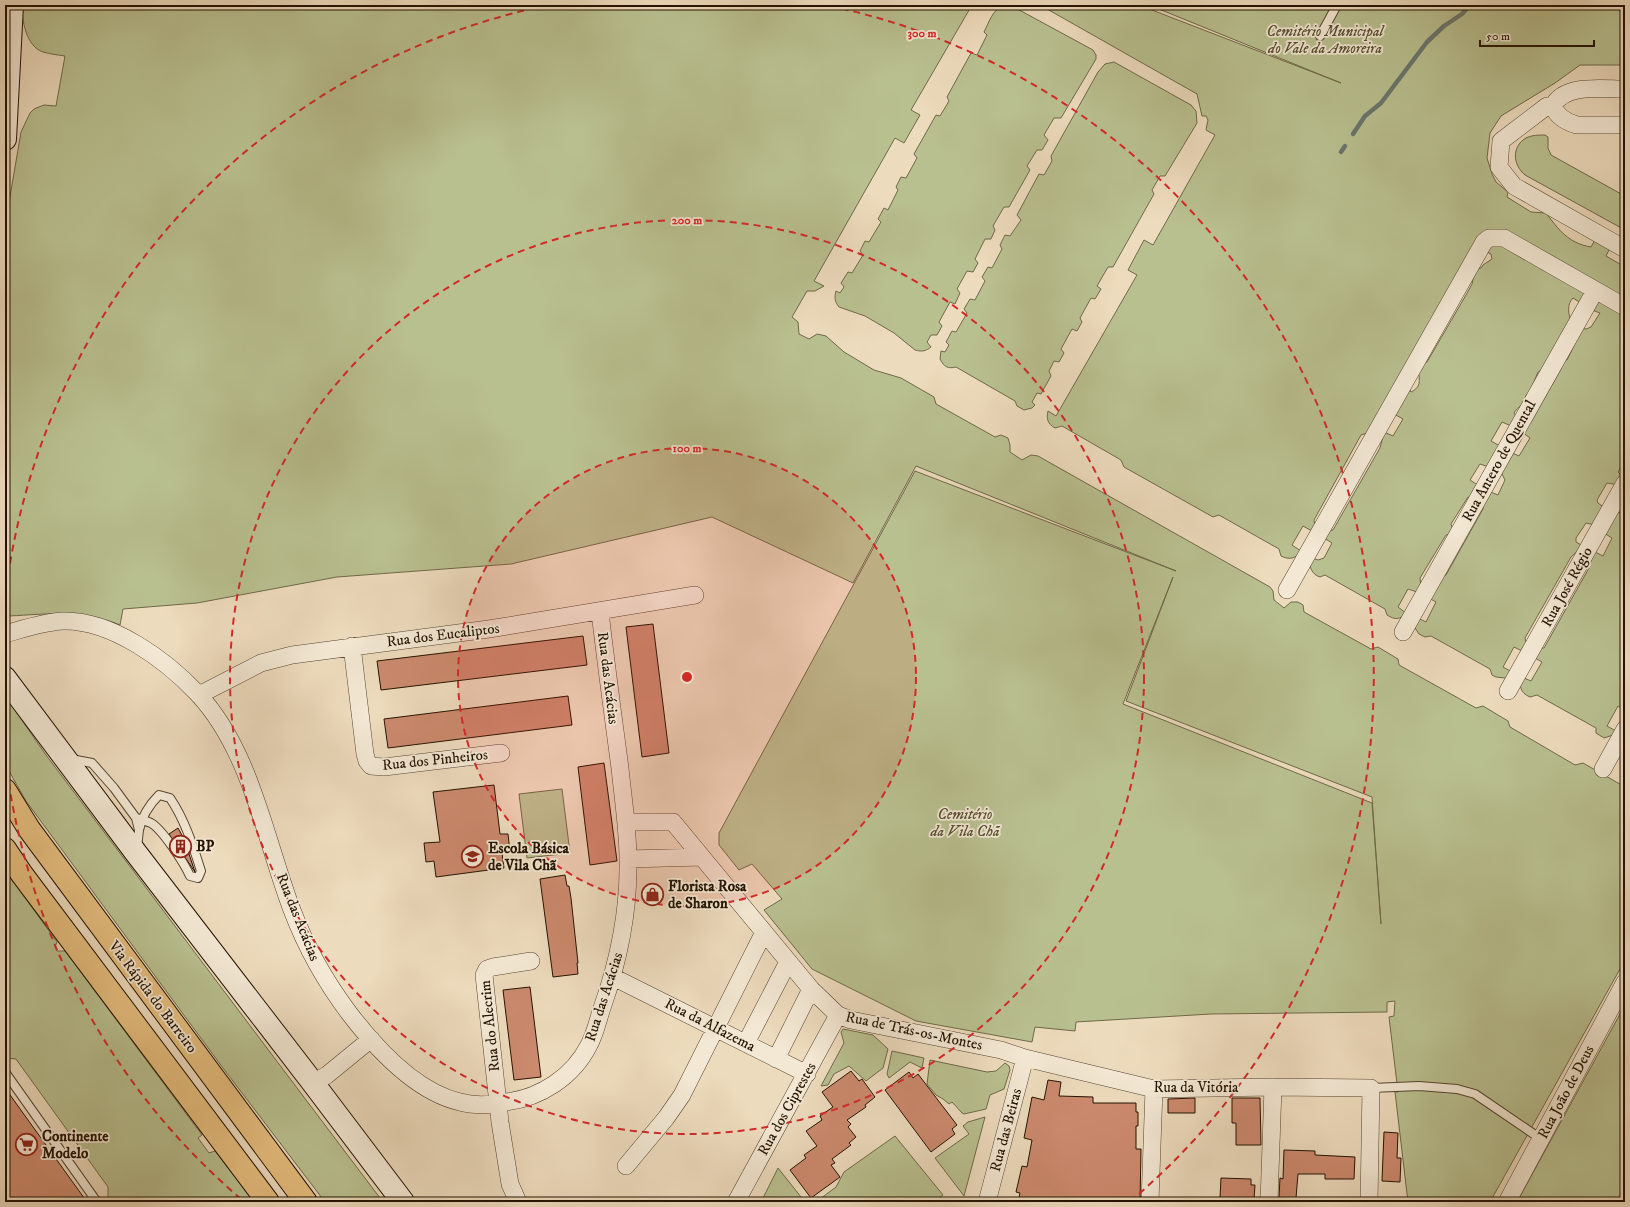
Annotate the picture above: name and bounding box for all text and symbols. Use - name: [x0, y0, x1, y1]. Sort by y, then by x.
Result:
- park label: Cemitério Municipal do Vale da Amoreira: [1267, 22, 1385, 58]
- scale bar: [1480, 22, 1594, 48]
- text: 300 m: [908, 26, 936, 41]
- text: 50 m: [1486, 29, 1510, 44]
- text: 200 m: [672, 213, 702, 228]
- street label: Rua Antero de Quental: [1458, 396, 1541, 525]
- text: 100 m: [673, 441, 701, 456]
- street label: Rua José Régio: [1537, 544, 1597, 630]
- street label: Rua dos Eucaliptos: [385, 619, 501, 651]
- street label: Rua das Acácias: [593, 631, 623, 725]
- centre of rings: [680, 670, 694, 684]
- street label: Rua dos Pinheiros: [381, 745, 489, 775]
- park label: Cemitério da Vila Chã: [929, 805, 1001, 841]
- building icon: BP: [168, 833, 194, 859]
- place label: BP: [196, 837, 214, 856]
- place label: Escola Básica de Vila Chã: [488, 839, 570, 875]
- school or university icon: Escola Básica de Vila Chã: [460, 844, 486, 870]
- street label: Rua das Acácias: [272, 870, 324, 964]
- place label: Florista Rosa de Sharon: [668, 877, 747, 913]
- shop icon: Florista Rosa de Sharon: [640, 882, 666, 908]
- street label: Via Rápida do Barreiro: [104, 936, 201, 1057]
- street label: Rua das Acácias: [581, 950, 627, 1044]
- street label: Rua do Alecrim: [476, 979, 504, 1073]
- street label: Rua da Alfazema: [661, 994, 759, 1056]
- street label: Rua de Trás-os-Montes: [844, 1007, 984, 1055]
- street label: Rua João de Deus: [1533, 1042, 1599, 1142]
- street label: Rua dos Ciprestes: [754, 1059, 820, 1159]
- street label: Rua da Vitória: [1154, 1078, 1239, 1097]
- street label: Rua das Beiras: [986, 1086, 1026, 1174]
- place label: Continente Modelo: [42, 1127, 109, 1163]
- supermarket icon: Continente Modelo: [13, 1132, 39, 1158]

